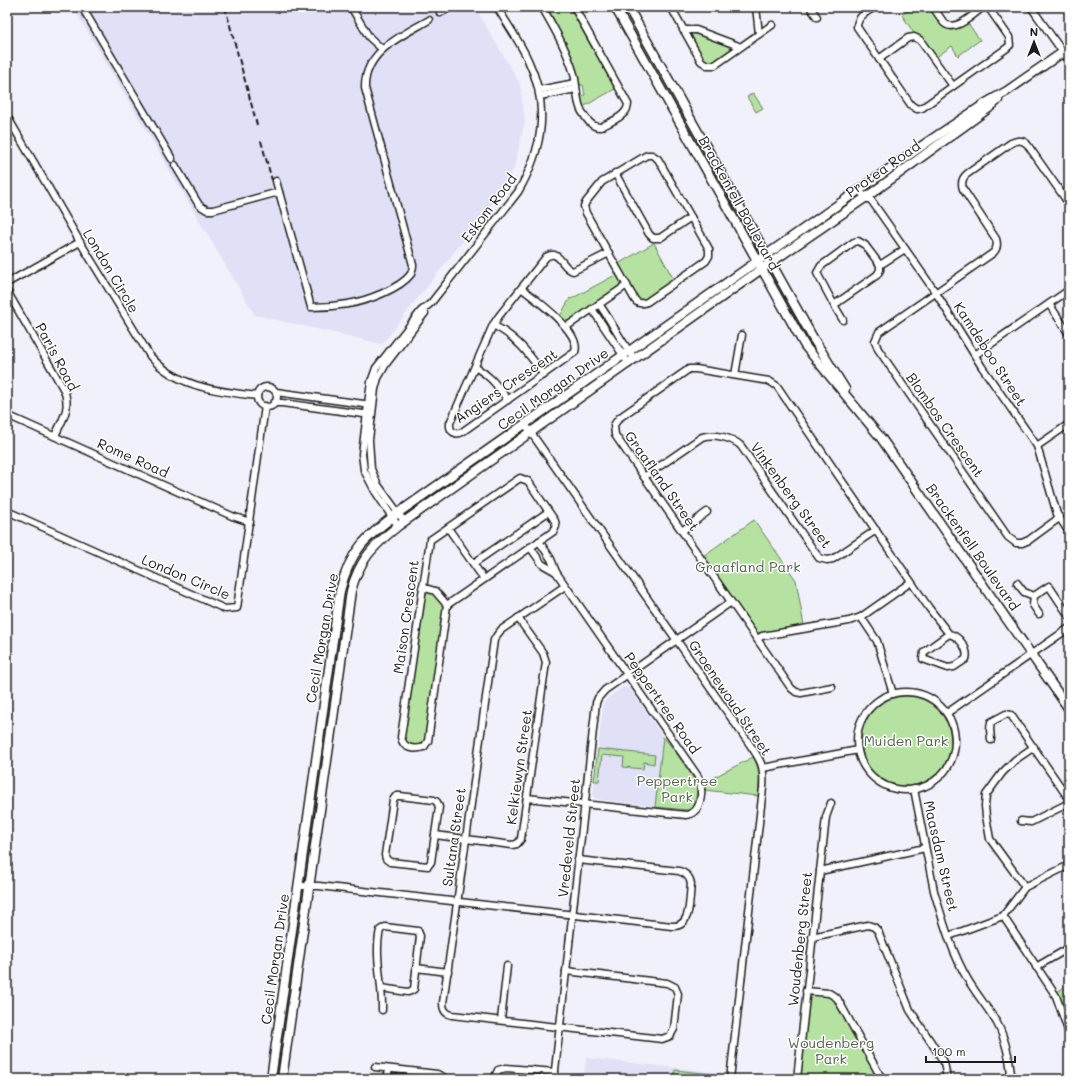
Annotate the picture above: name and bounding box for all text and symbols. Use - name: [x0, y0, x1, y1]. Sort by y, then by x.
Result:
- north arrow: [1014, 22, 1054, 62]
- text: N: [1030, 24, 1038, 39]
- street label: Brackenfell Boulevard: [695, 132, 784, 274]
- street label: Protea Road: [842, 136, 924, 201]
- street label: Eskom Road: [457, 170, 521, 246]
- street label: London Circle: [79, 225, 144, 316]
- street label: Kamdeboo Street: [950, 298, 1031, 409]
- street label: Paris Road: [32, 319, 83, 394]
- street label: Cecil Morgan Drive: [493, 343, 612, 434]
- street label: Angiers Crescent: [451, 344, 561, 427]
- street label: Blombos Crescent: [902, 369, 989, 481]
- street label: Graafland Street: [621, 427, 704, 535]
- street label: Rome Road: [94, 433, 172, 482]
- street label: Vinkenberg Street: [746, 438, 836, 552]
- street label: Brackenfell Boulevard: [922, 479, 1025, 614]
- street label: London Circle: [139, 549, 233, 604]
- park label: Graafland Park: [695, 557, 801, 576]
- street label: Maison Crescent: [388, 559, 423, 675]
- street label: Cecil Morgan Drive: [301, 571, 342, 704]
- street label: Groenewoud Street: [685, 636, 776, 759]
- street label: Peppertree Road: [620, 648, 705, 757]
- street label: Kelkiewyn Street: [501, 708, 536, 826]
- park label: Muiden Park: [864, 731, 948, 750]
- park label: Peppertree Park: [637, 771, 717, 806]
- street label: Vredeveld Street: [553, 777, 584, 898]
- street label: Sultana Street: [437, 786, 470, 888]
- street label: Maasdam Street: [919, 799, 963, 913]
- street label: Woudenberg Street: [783, 871, 816, 1007]
- street label: Cecil Morgan Drive: [256, 892, 293, 1025]
- park label: Woudenberg Park: [788, 1033, 874, 1068]
- scale bar: [926, 1038, 1015, 1064]
- text: 100 m: [932, 1043, 966, 1059]

